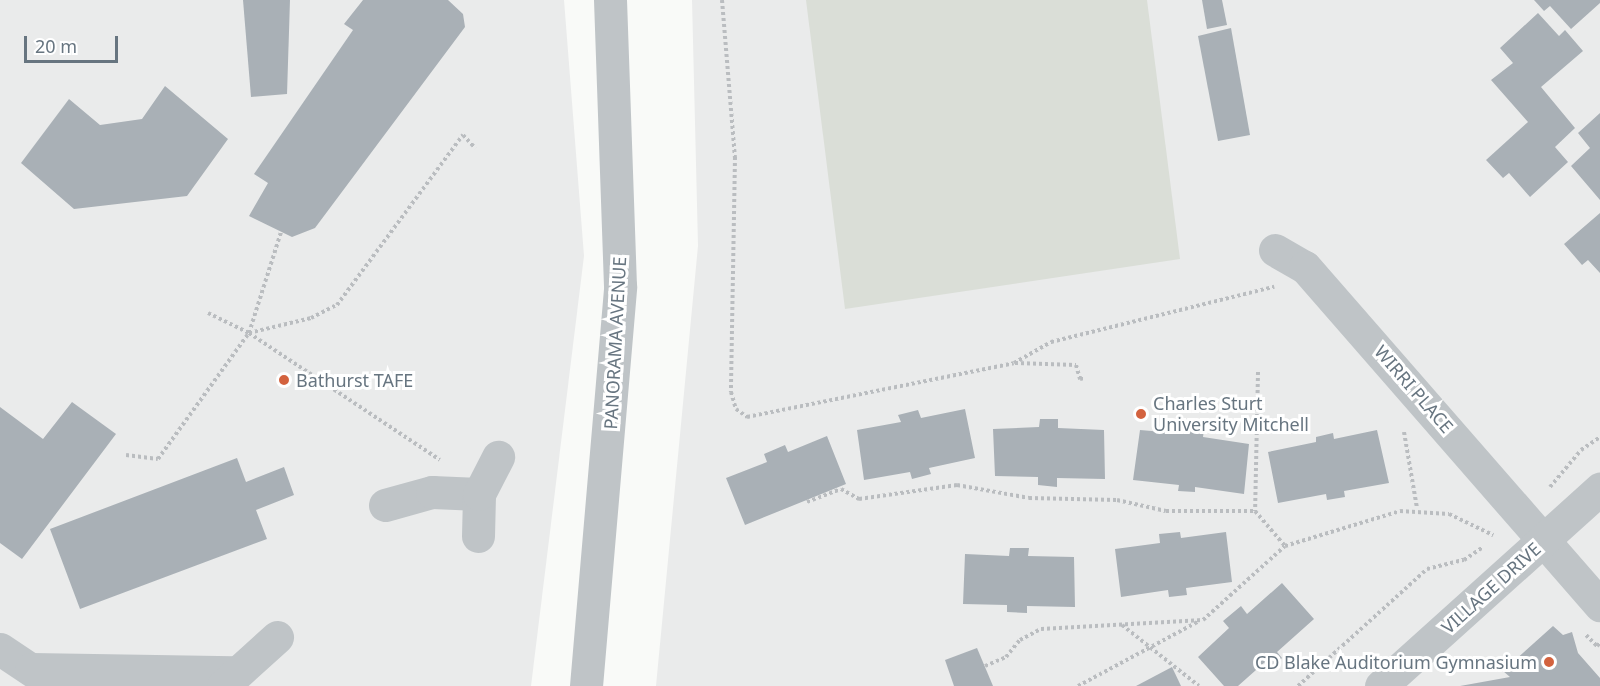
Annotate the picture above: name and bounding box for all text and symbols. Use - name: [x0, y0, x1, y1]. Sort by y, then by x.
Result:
- scale bar: [27, 24, 122, 62]
- text: 20 m: [35, 34, 77, 58]
- street label: PANORAMA AVENUE: [600, 256, 630, 430]
- street label: WIRRI PLACE: [1370, 341, 1458, 437]
- place label: Bathurst TAFE: [296, 369, 413, 391]
- marker: Bathurst TAFE: [277, 373, 291, 387]
- place label: Charles Sturt University Mitchell: [1153, 393, 1309, 436]
- marker: Charles Sturt University Mitchell: [1134, 407, 1148, 421]
- street label: VILLAGE DRIVE: [1437, 538, 1545, 638]
- place label: CD Blake Auditorium Gymnasium: [1255, 651, 1537, 673]
- marker: CD Blake Auditorium Gymnasium: [1542, 655, 1556, 669]

